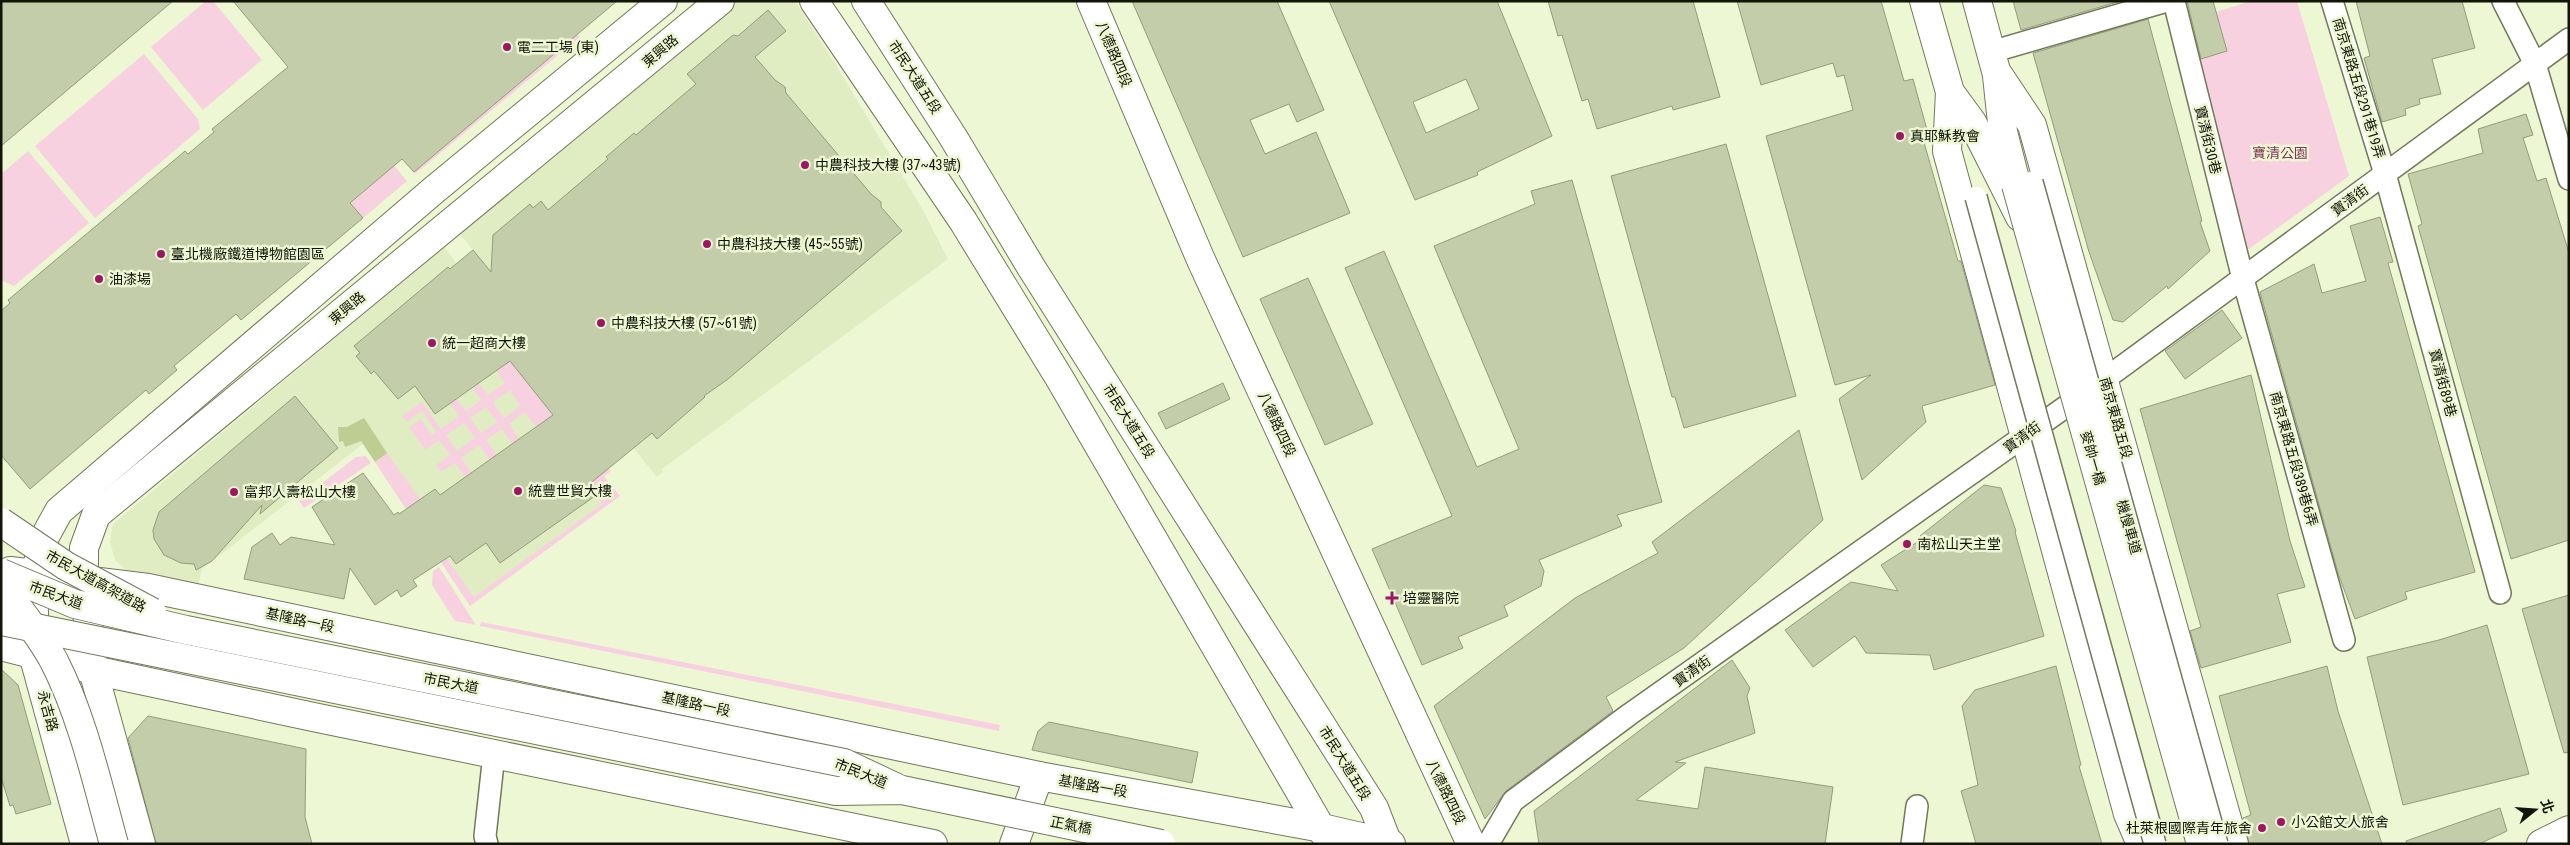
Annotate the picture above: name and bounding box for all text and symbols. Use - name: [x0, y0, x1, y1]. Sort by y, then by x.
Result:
- street label: 南京東路五段291巷19弄: [2330, 16, 2388, 160]
- street label: 八德路四段: [1093, 19, 1135, 89]
- street label: 東興路: [639, 31, 681, 71]
- street label: 市民大道五段: [885, 37, 945, 117]
- place label: 電二工場 (東): [517, 39, 599, 56]
- marker: 電二工場 (東): [501, 41, 513, 53]
- street label: 寶清街30巷: [2192, 104, 2224, 176]
- place label: 真耶穌教會: [1910, 128, 1980, 144]
- marker: 真耶穌教會: [1894, 130, 1906, 142]
- park label: 寶清公園: [2252, 145, 2308, 161]
- place label: 中農科技大樓 (37~43號): [815, 157, 961, 174]
- marker: 中農科技大樓 (37~43號): [799, 159, 811, 171]
- street label: 寶清街: [2328, 181, 2372, 219]
- place label: 中農科技大樓 (45~55號): [717, 236, 863, 253]
- marker: 中農科技大樓 (45~55號): [701, 238, 713, 250]
- place label: 臺北機廠鐵道博物館園區: [171, 246, 325, 262]
- marker: 臺北機廠鐵道博物館園區: [155, 248, 167, 260]
- place label: 油漆場: [109, 271, 151, 287]
- marker: 油漆場: [93, 273, 105, 285]
- street label: 東興路: [326, 288, 368, 328]
- place label: 中農科技大樓 (57~61號): [611, 315, 757, 332]
- marker: 中農科技大樓 (57~61號): [595, 317, 607, 329]
- place label: 統一超商大樓: [442, 335, 526, 351]
- marker: 統一超商大樓: [426, 337, 438, 349]
- street label: 寶清街89巷: [2426, 347, 2460, 419]
- street label: 南京東路五段: [2097, 375, 2135, 461]
- street label: 市民大道五段: [1100, 381, 1158, 461]
- street label: 八德路四段: [1255, 389, 1299, 459]
- street label: 南京東路五段389巷6弄: [2267, 390, 2321, 528]
- street label: 寶清街: [2000, 418, 2044, 456]
- street label: 麥帥一橋: [2078, 429, 2108, 487]
- place label: 統豐世貿大樓: [528, 483, 612, 499]
- place label: 富邦人壽松山大樓: [244, 484, 356, 500]
- marker: 統豐世貿大樓: [512, 485, 524, 497]
- marker: 富邦人壽松山大樓: [228, 486, 240, 498]
- street label: 機慢車道: [2114, 498, 2144, 556]
- place label: 南松山天主堂: [1917, 536, 2001, 552]
- marker: 南松山天主堂: [1901, 538, 1913, 550]
- street label: 市民大道高架道路: [43, 547, 149, 615]
- street label: 市民大道: [27, 578, 85, 612]
- place label: 培靈醫院: [1403, 590, 1459, 606]
- marker: 培靈醫院: [1385, 591, 1399, 605]
- street label: 基隆路一段: [264, 605, 336, 635]
- street label: 寶清街: [1670, 652, 1714, 690]
- street label: 市民大道: [422, 670, 480, 696]
- street label: 永吉路: [35, 689, 61, 733]
- street label: 基隆路一段: [660, 689, 732, 719]
- street label: 市民大道五段: [1316, 723, 1374, 803]
- street label: 市民大道: [832, 755, 890, 791]
- street label: 八德路四段: [1423, 757, 1469, 827]
- street label: 基隆路一段: [1057, 772, 1129, 800]
- north arrow: [2510, 785, 2560, 835]
- text: 北: [2538, 797, 2557, 815]
- street label: 正氣橋: [1049, 813, 1093, 837]
- place label: 小公館文人旅舍: [2291, 814, 2389, 830]
- marker: 小公館文人旅舍: [2275, 816, 2287, 828]
- place label: 杜萊根國際青年旅舍: [2126, 820, 2252, 836]
- marker: 杜萊根國際青年旅舍: [2256, 822, 2268, 834]

